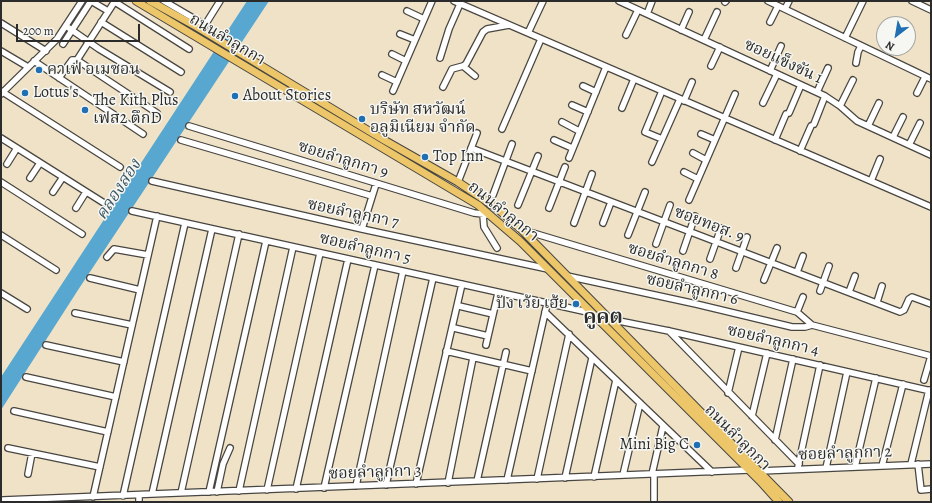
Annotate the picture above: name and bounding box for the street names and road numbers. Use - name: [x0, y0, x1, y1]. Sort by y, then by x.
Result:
- street label: ถนนลำลูกกา: [185, 10, 269, 70]
- street label: ซอยแข็งขัน 1: [741, 35, 825, 89]
- street label: ซอยลำลูกกา 9: [295, 137, 391, 183]
- street label: ถนนลำลูกกา: [464, 178, 542, 246]
- street label: ซอยลำลูกกา 7: [306, 195, 400, 233]
- street label: ซอยทอส. 9: [671, 203, 747, 247]
- street label: ซอยลำลูกกา 5: [317, 229, 413, 269]
- street label: ซอยลำลูกกา 8: [625, 239, 721, 285]
- street label: ซอยลำลูกกา 6: [644, 270, 740, 310]
- street label: ซอยลำลูกกา 4: [725, 321, 821, 361]
- street label: ถนนลำลูกกา: [700, 401, 774, 475]
- street label: ซอยลำลูกกา 2: [798, 443, 892, 465]
- street label: ซอยลำลูกกา 3: [328, 462, 422, 484]

